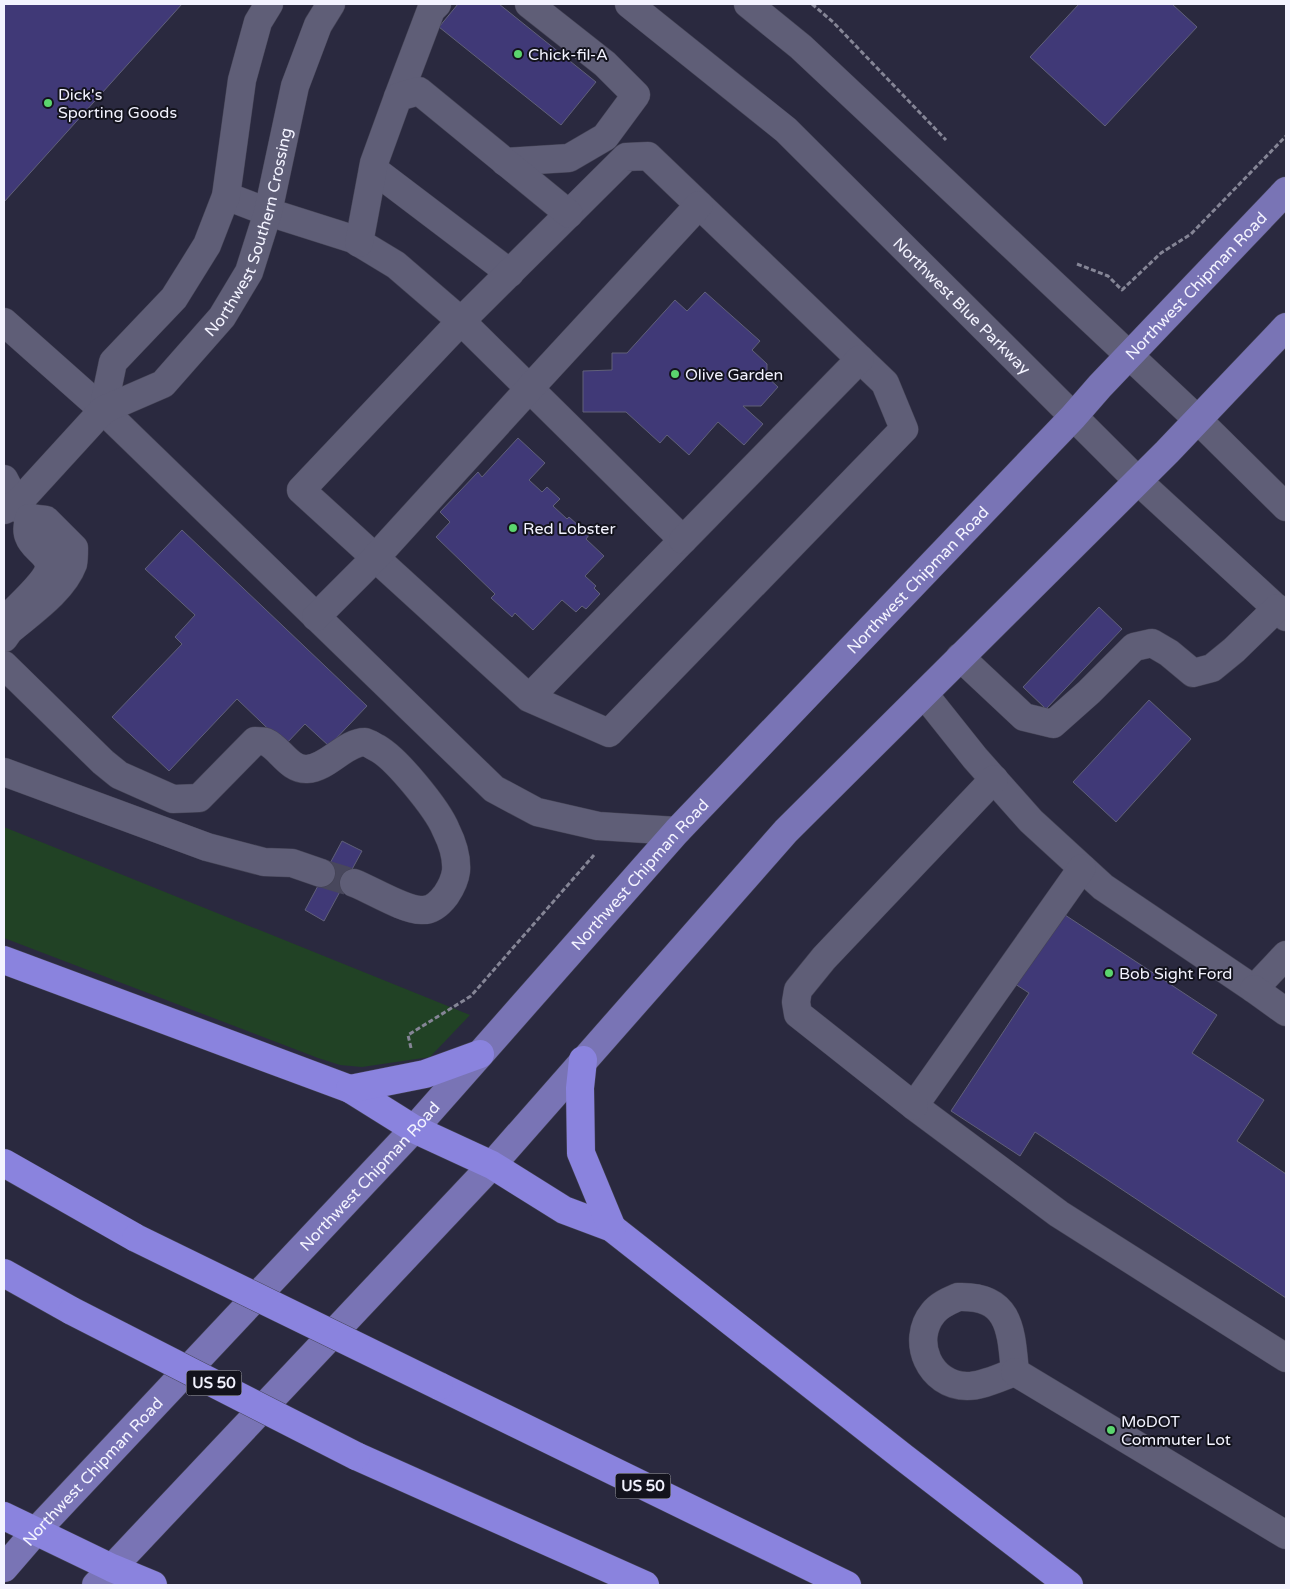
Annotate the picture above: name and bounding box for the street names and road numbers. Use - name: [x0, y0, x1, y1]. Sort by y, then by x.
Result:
- street label: Northwest Southern Crossing: [200, 126, 297, 341]
- street label: Northwest Chipman Road: [1121, 208, 1272, 364]
- street label: Northwest Blue Parkway: [888, 234, 1035, 379]
- street label: Northwest Chipman Road: [843, 502, 993, 658]
- street label: Northwest Chipman Road: [567, 795, 713, 955]
- street label: Northwest Chipman Road: [296, 1098, 444, 1255]
- road number: US 50: [186, 1370, 242, 1396]
- street label: Northwest Chipman Road: [19, 1393, 168, 1550]
- road number: US 50: [616, 1474, 670, 1498]

